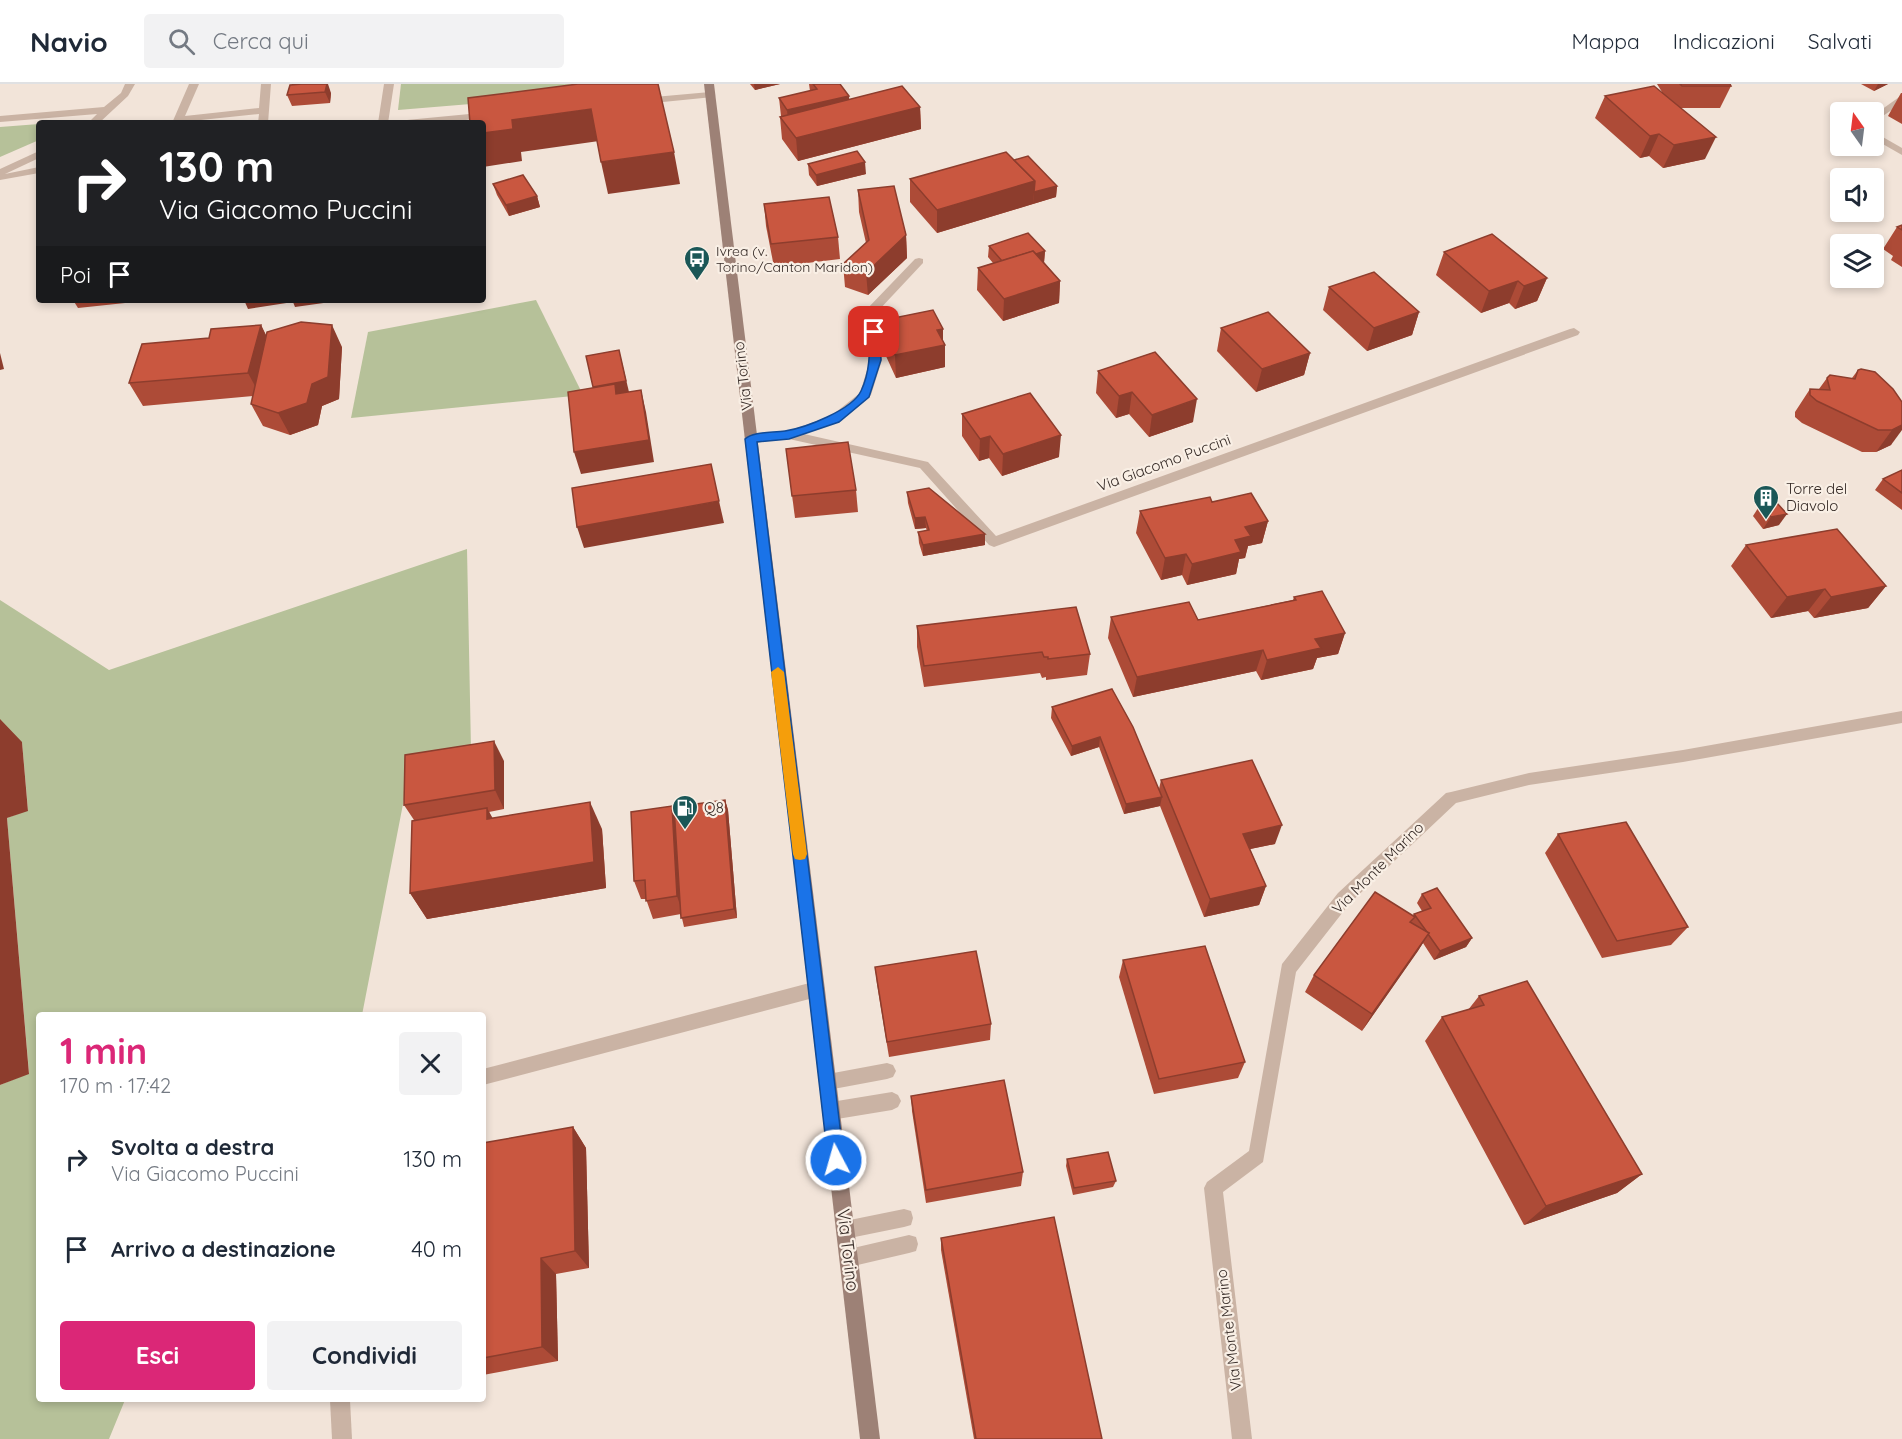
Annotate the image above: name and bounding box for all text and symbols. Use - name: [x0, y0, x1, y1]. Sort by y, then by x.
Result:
- search box: [144, 14, 564, 68]
- text: Navio: [30, 24, 108, 59]
- icon: search: [165, 25, 198, 58]
- text: Cerca qui: [213, 27, 309, 55]
- text: Mappa: [1571, 28, 1640, 54]
- text: Indicazioni: [1673, 28, 1775, 54]
- text: Salvati: [1808, 28, 1872, 54]
- north arrow: [1830, 102, 1884, 156]
- map controls: [1830, 102, 1884, 288]
- text: 130 m: [159, 140, 274, 193]
- icon: right: [60, 144, 138, 222]
- button: sound: [1830, 168, 1884, 222]
- text: Via Giacomo Puccini: [159, 192, 412, 226]
- button: layers: [1830, 234, 1884, 288]
- place label: Ivrea (v. Torino/Canton Maridon): [716, 242, 873, 276]
- bus stop icon: Ivrea (v. Torino/Canton Maridon): [682, 244, 712, 282]
- icon: arrive: [103, 258, 136, 291]
- text: Poi: [60, 261, 91, 289]
- pin: [848, 306, 899, 357]
- icon: arrive: [857, 315, 890, 348]
- street label: Via Torino: [729, 340, 756, 412]
- street label: Via Giacomo Puccini: [1094, 430, 1233, 496]
- place label: Torre del Diavolo: [1786, 479, 1847, 515]
- building icon: Torre del Diavolo: [1751, 483, 1781, 521]
- fuel station icon: Q8: [670, 793, 700, 831]
- place label: Q8: [704, 798, 724, 817]
- street label: Via Monte Marino: [1328, 818, 1428, 918]
- text: 1 min: [60, 1028, 147, 1073]
- button: close: [399, 1032, 462, 1095]
- text: 170 m · 17:42: [60, 1073, 171, 1098]
- position arrow: [804, 1128, 868, 1192]
- text: Svolta a destra: [111, 1133, 274, 1161]
- icon: right: [60, 1143, 93, 1176]
- text: 130 m: [403, 1145, 462, 1173]
- text: Via Giacomo Puccini: [111, 1161, 299, 1186]
- street label: Via Torino: [832, 1207, 865, 1293]
- icon: arrive: [60, 1233, 93, 1266]
- text: Arrivo a destinazione: [111, 1235, 336, 1263]
- text: 40 m: [411, 1235, 462, 1263]
- street label: Via Monte Marino: [1212, 1268, 1245, 1392]
- button: Esci: [60, 1321, 255, 1390]
- button: Condividi: [267, 1321, 462, 1390]

